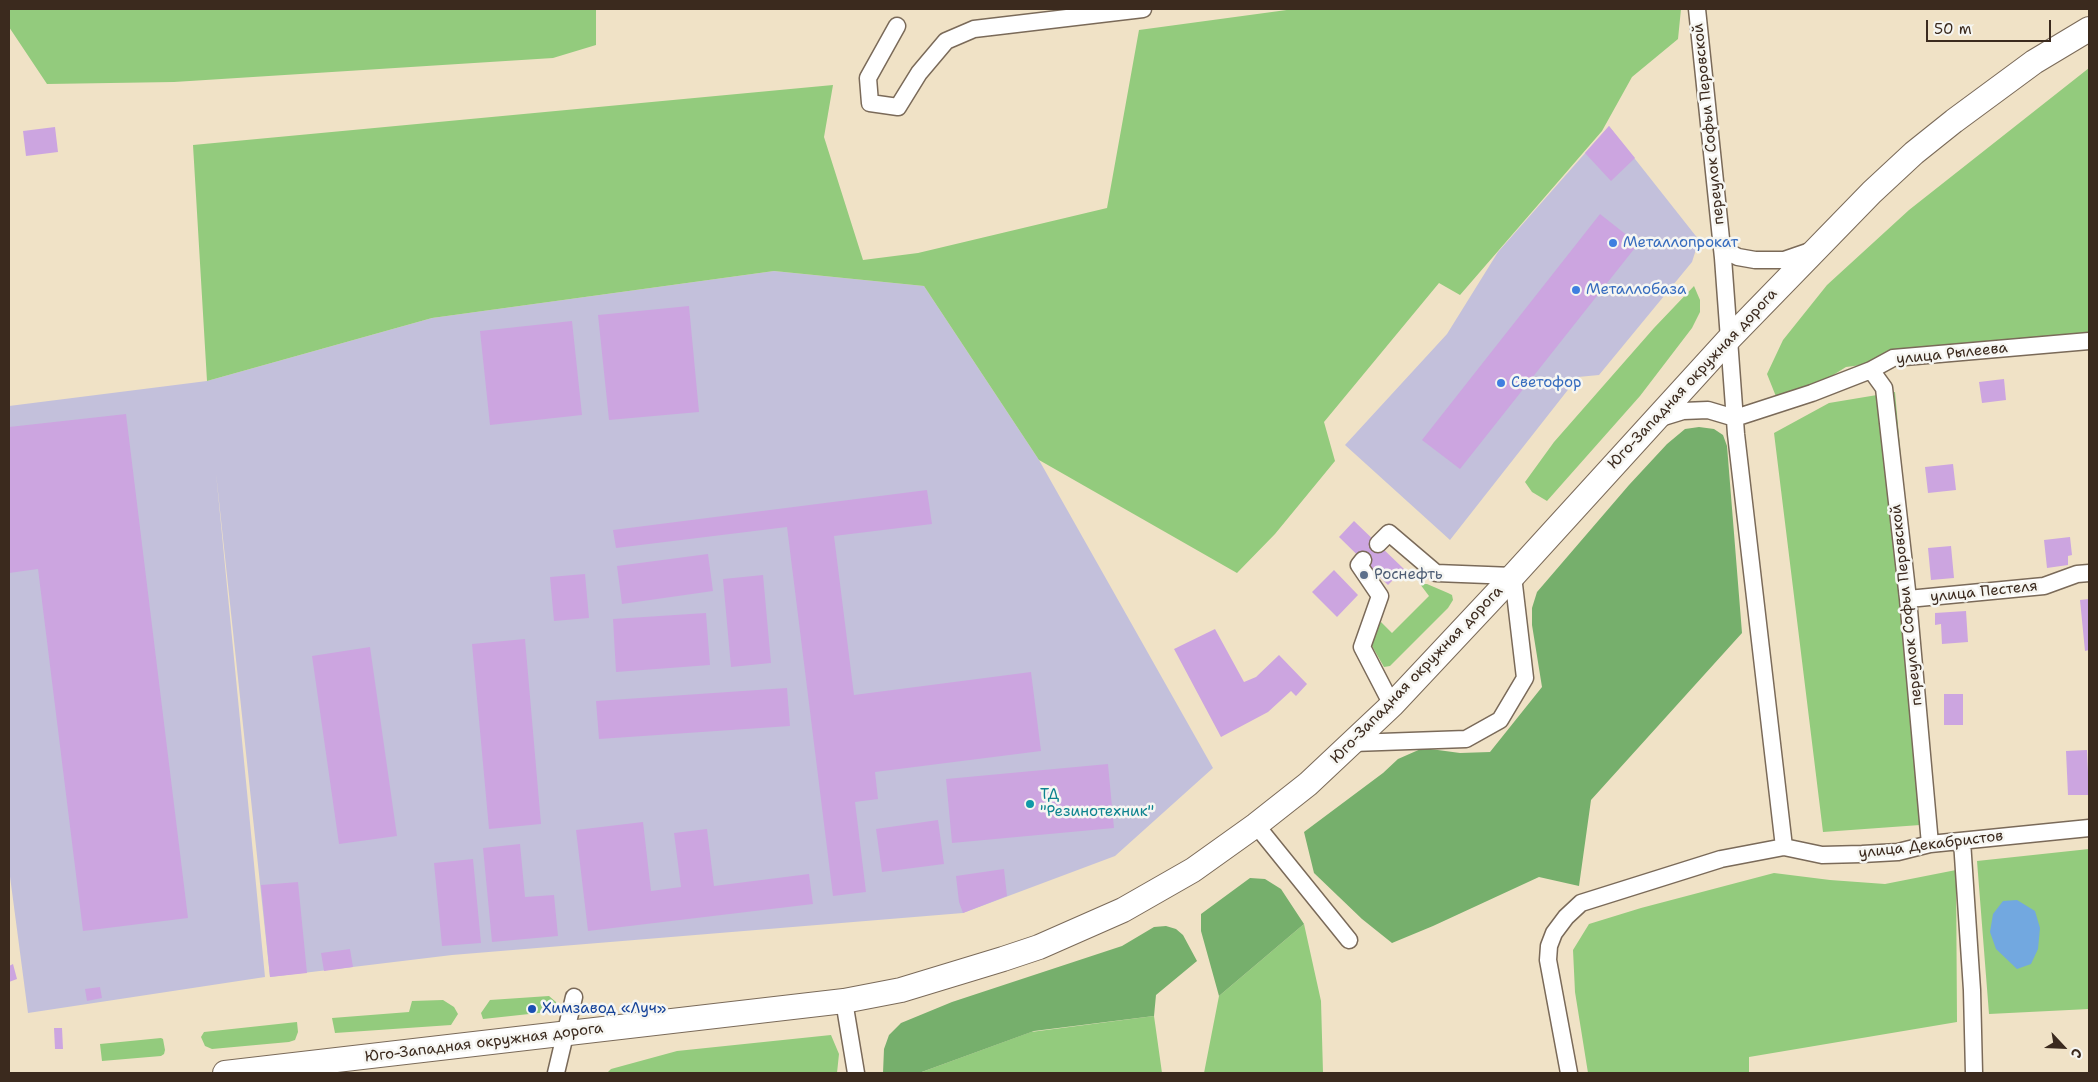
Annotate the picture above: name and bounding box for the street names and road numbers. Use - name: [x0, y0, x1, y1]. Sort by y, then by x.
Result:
- street label: переулок Софьи Перовской: [1689, 22, 1729, 226]
- street label: Юго-Западная окружная дорога: [1605, 285, 1781, 473]
- street label: улица Рылеева: [1895, 339, 2009, 369]
- street label: переулок Софьи Перовской: [1887, 503, 1927, 707]
- street label: улица Пестеля: [1929, 577, 2039, 607]
- street label: Юго-Западная окружная дорога: [1327, 582, 1507, 768]
- street label: улица Декабристов: [1858, 827, 2004, 863]
- street label: Юго-Западная окружная дорога: [364, 1019, 604, 1067]

